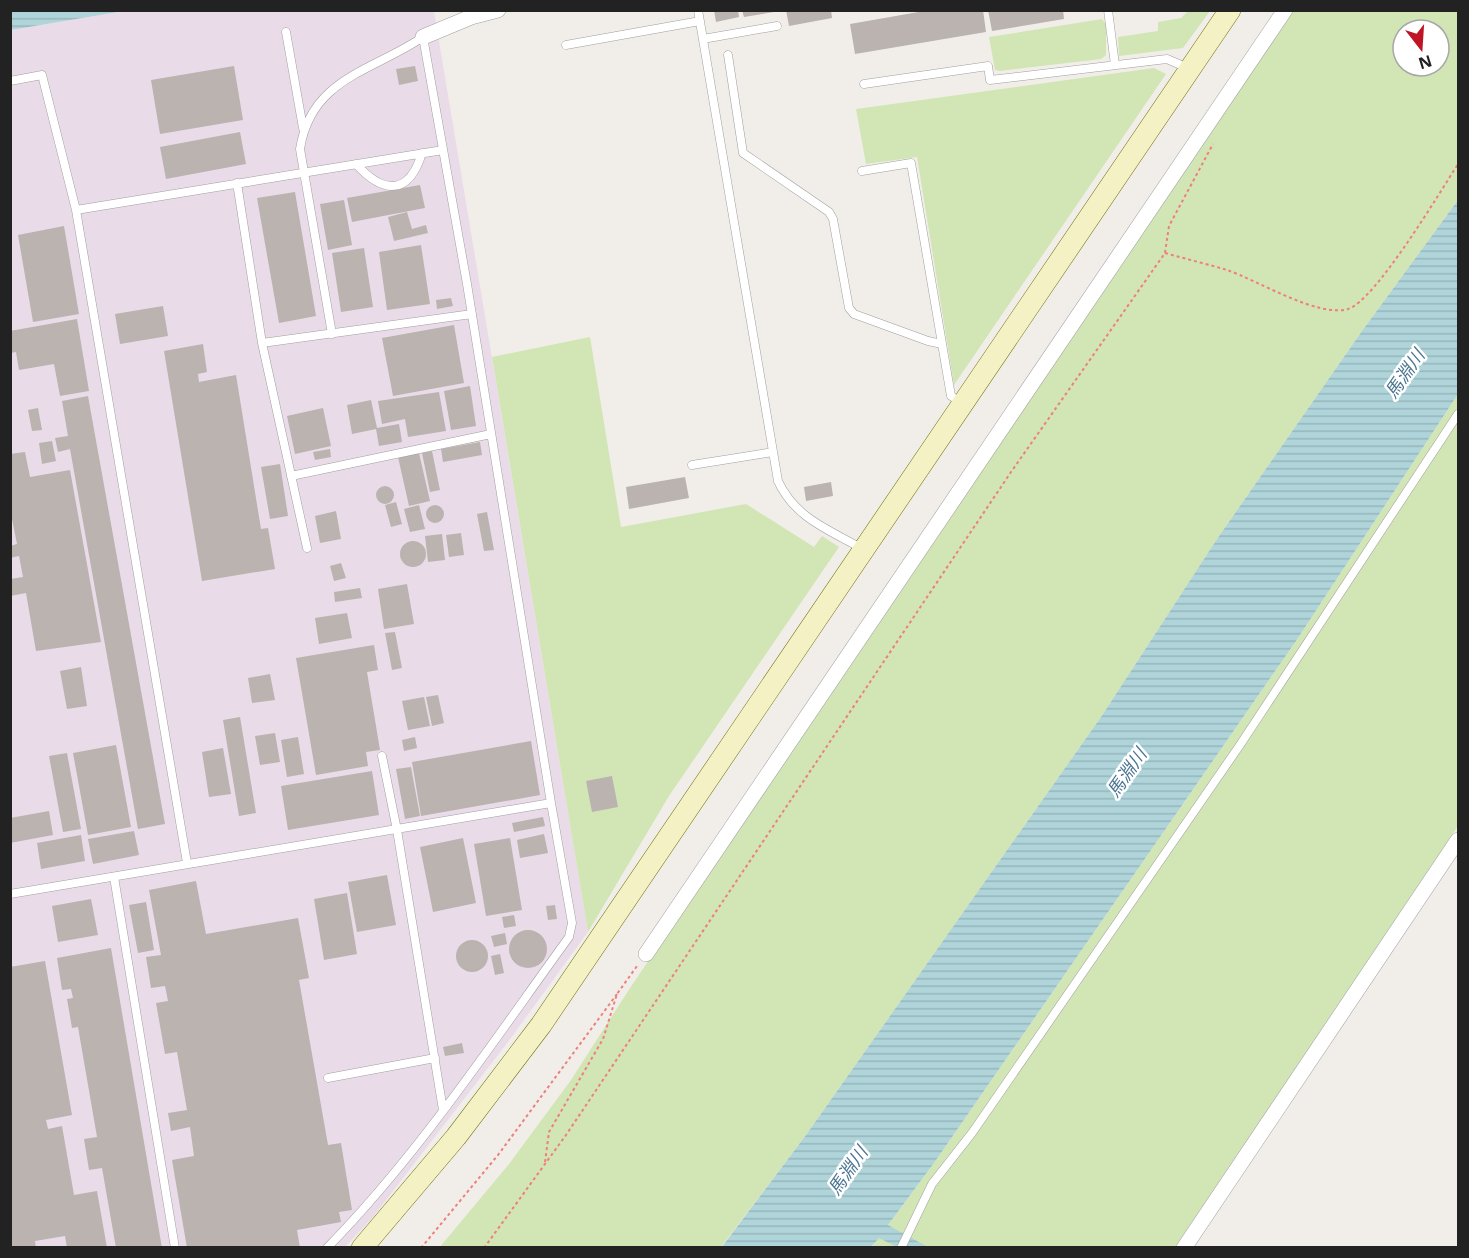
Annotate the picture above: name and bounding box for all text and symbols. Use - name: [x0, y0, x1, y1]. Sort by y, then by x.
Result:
- north arrow: [1391, 18, 1451, 78]
- text: N: [1416, 50, 1435, 75]
- water label: 馬淵川: [1379, 343, 1431, 402]
- water label: 馬淵川: [1101, 742, 1153, 801]
- water label: 馬淵川: [822, 1140, 874, 1199]

